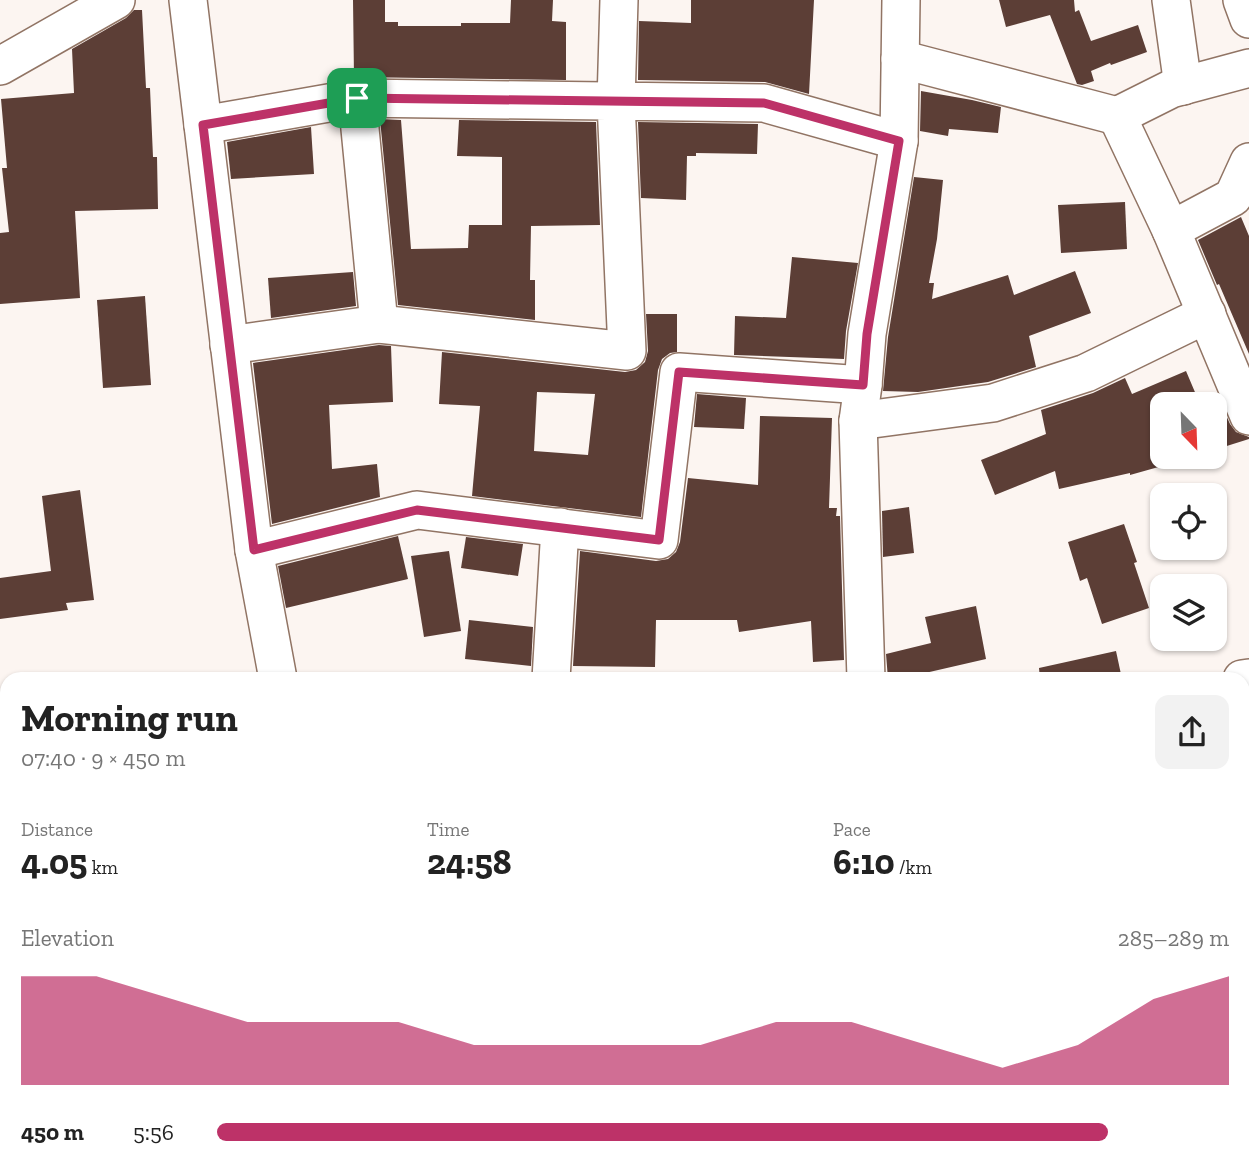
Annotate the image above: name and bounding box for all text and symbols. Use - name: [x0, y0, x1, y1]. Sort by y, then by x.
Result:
- pin: [327, 68, 387, 128]
- icon: arrive: [338, 79, 376, 117]
- north arrow: [1150, 392, 1227, 469]
- map controls: [1150, 392, 1227, 651]
- button: locate: [1150, 483, 1227, 560]
- button: layers: [1150, 574, 1227, 651]
- text: Morning run: [21, 695, 238, 741]
- button: share: [1155, 695, 1229, 769]
- text: 07:40 · 9 × 450 m: [21, 744, 185, 772]
- text: Distance: [21, 818, 93, 841]
- text: Time: [427, 818, 469, 841]
- text: Pace: [833, 818, 871, 841]
- text: 4.05: [21, 841, 87, 883]
- text: 24:58: [427, 841, 512, 883]
- text: 6:10: [833, 841, 895, 883]
- text: km: [87, 856, 118, 879]
- text: /km: [895, 856, 932, 879]
- text: Elevation: [21, 924, 114, 952]
- text: 285–289 m: [1118, 924, 1229, 952]
- text: 450 m: [21, 1118, 84, 1146]
- text: 5:56: [133, 1118, 174, 1146]

